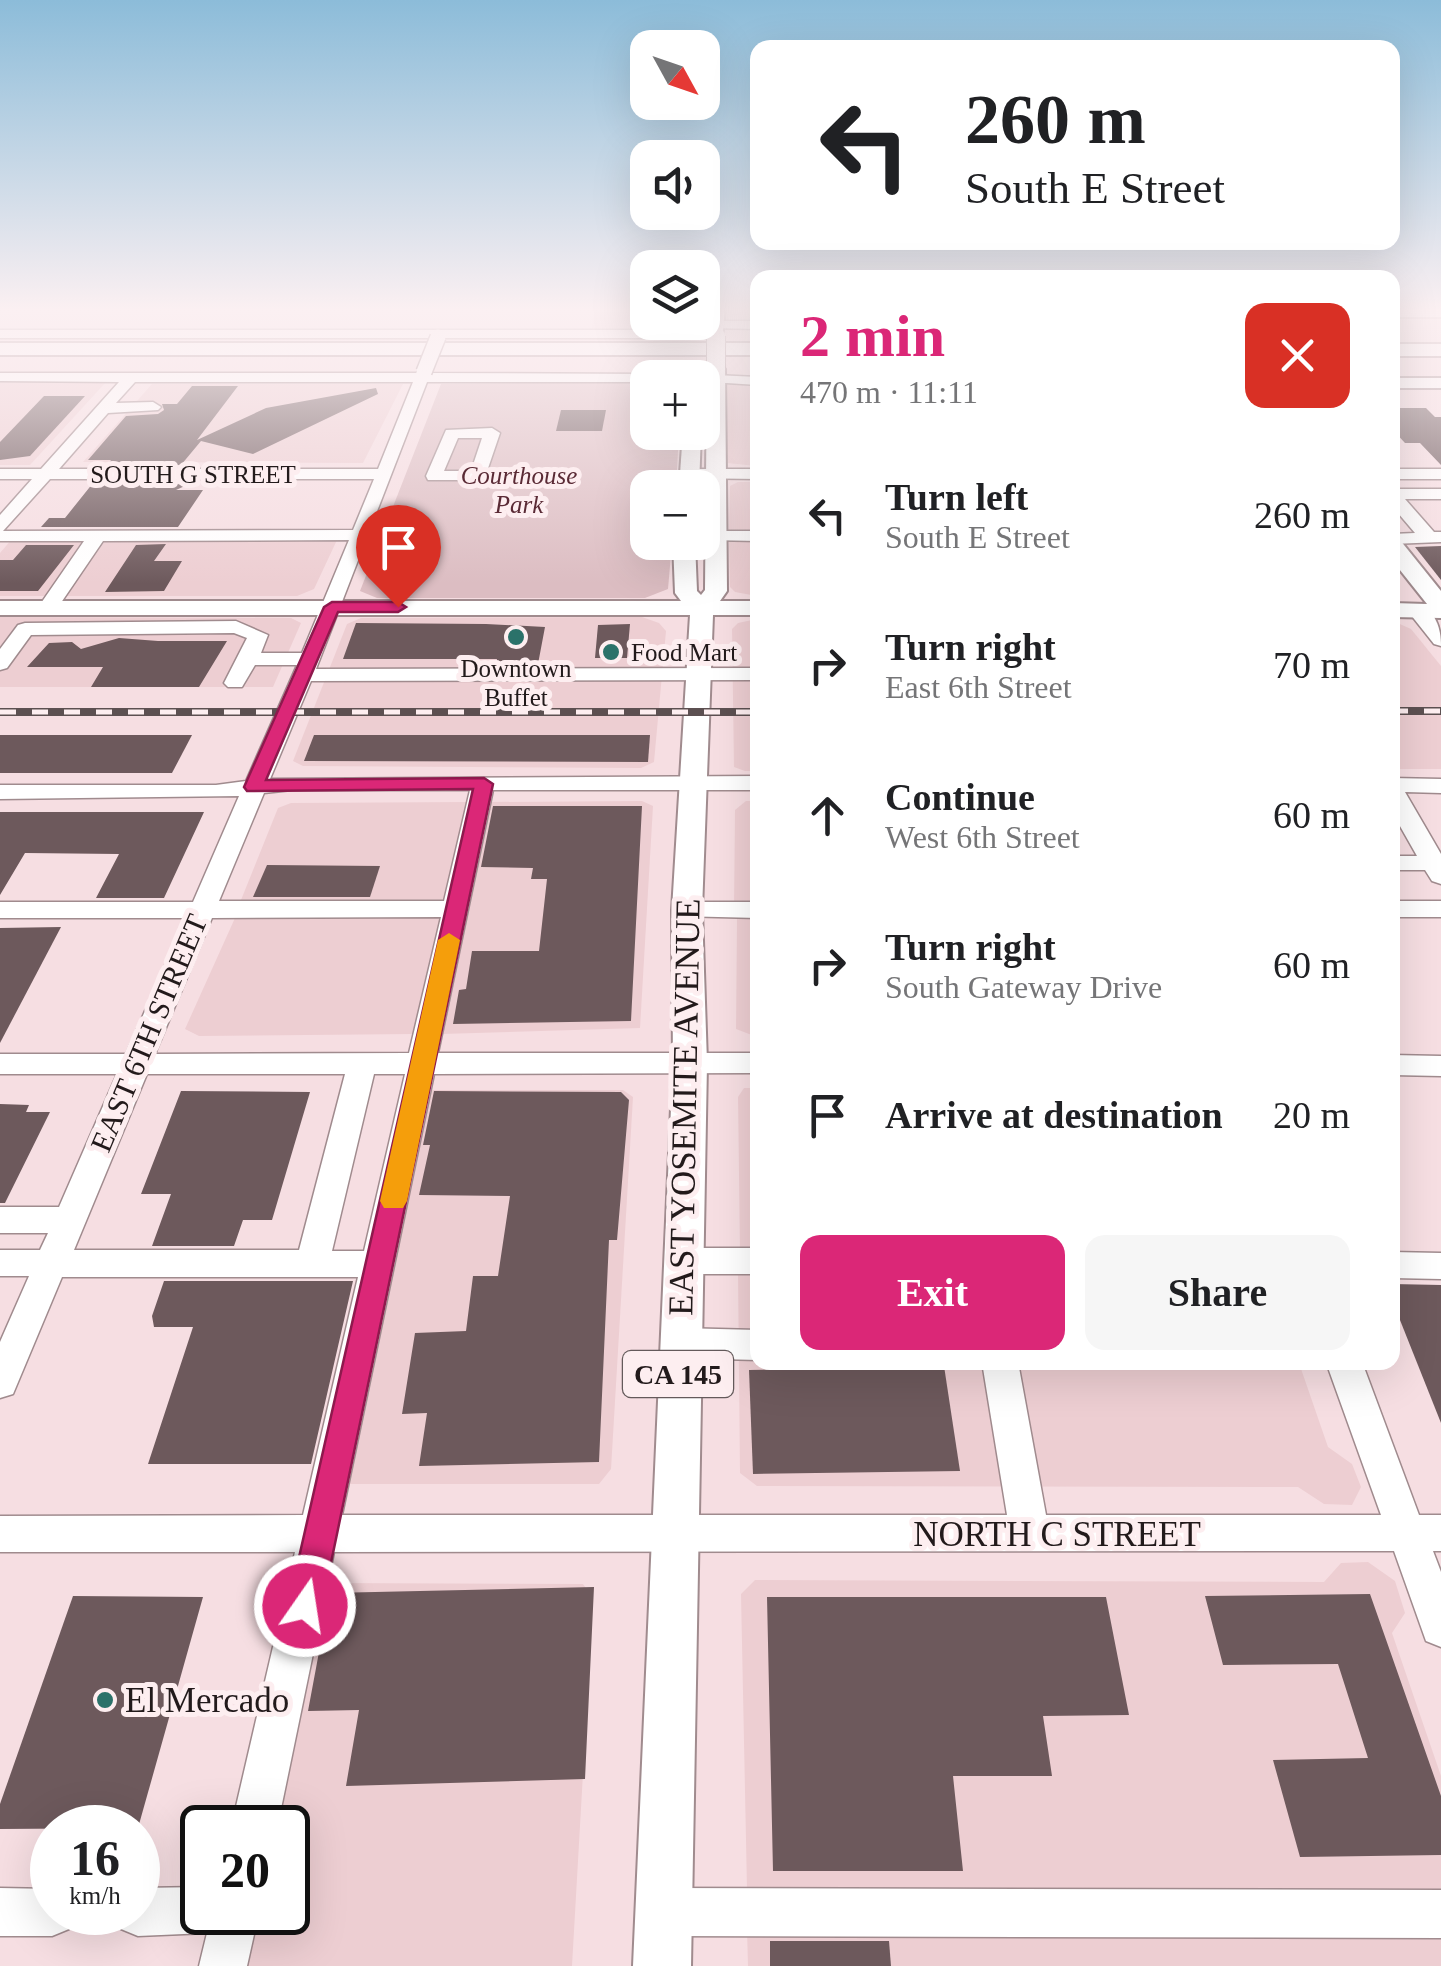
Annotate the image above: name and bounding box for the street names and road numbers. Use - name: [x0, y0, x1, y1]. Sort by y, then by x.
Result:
- street label: SOUTH G STREET: [90, 461, 296, 488]
- street label: EAST YOSEMITE AVENUE: [661, 898, 708, 1316]
- street label: EAST 6TH STREET: [84, 909, 213, 1156]
- road number: CA 145: [623, 1351, 733, 1397]
- street label: NORTH C STREET: [913, 1515, 1201, 1554]

